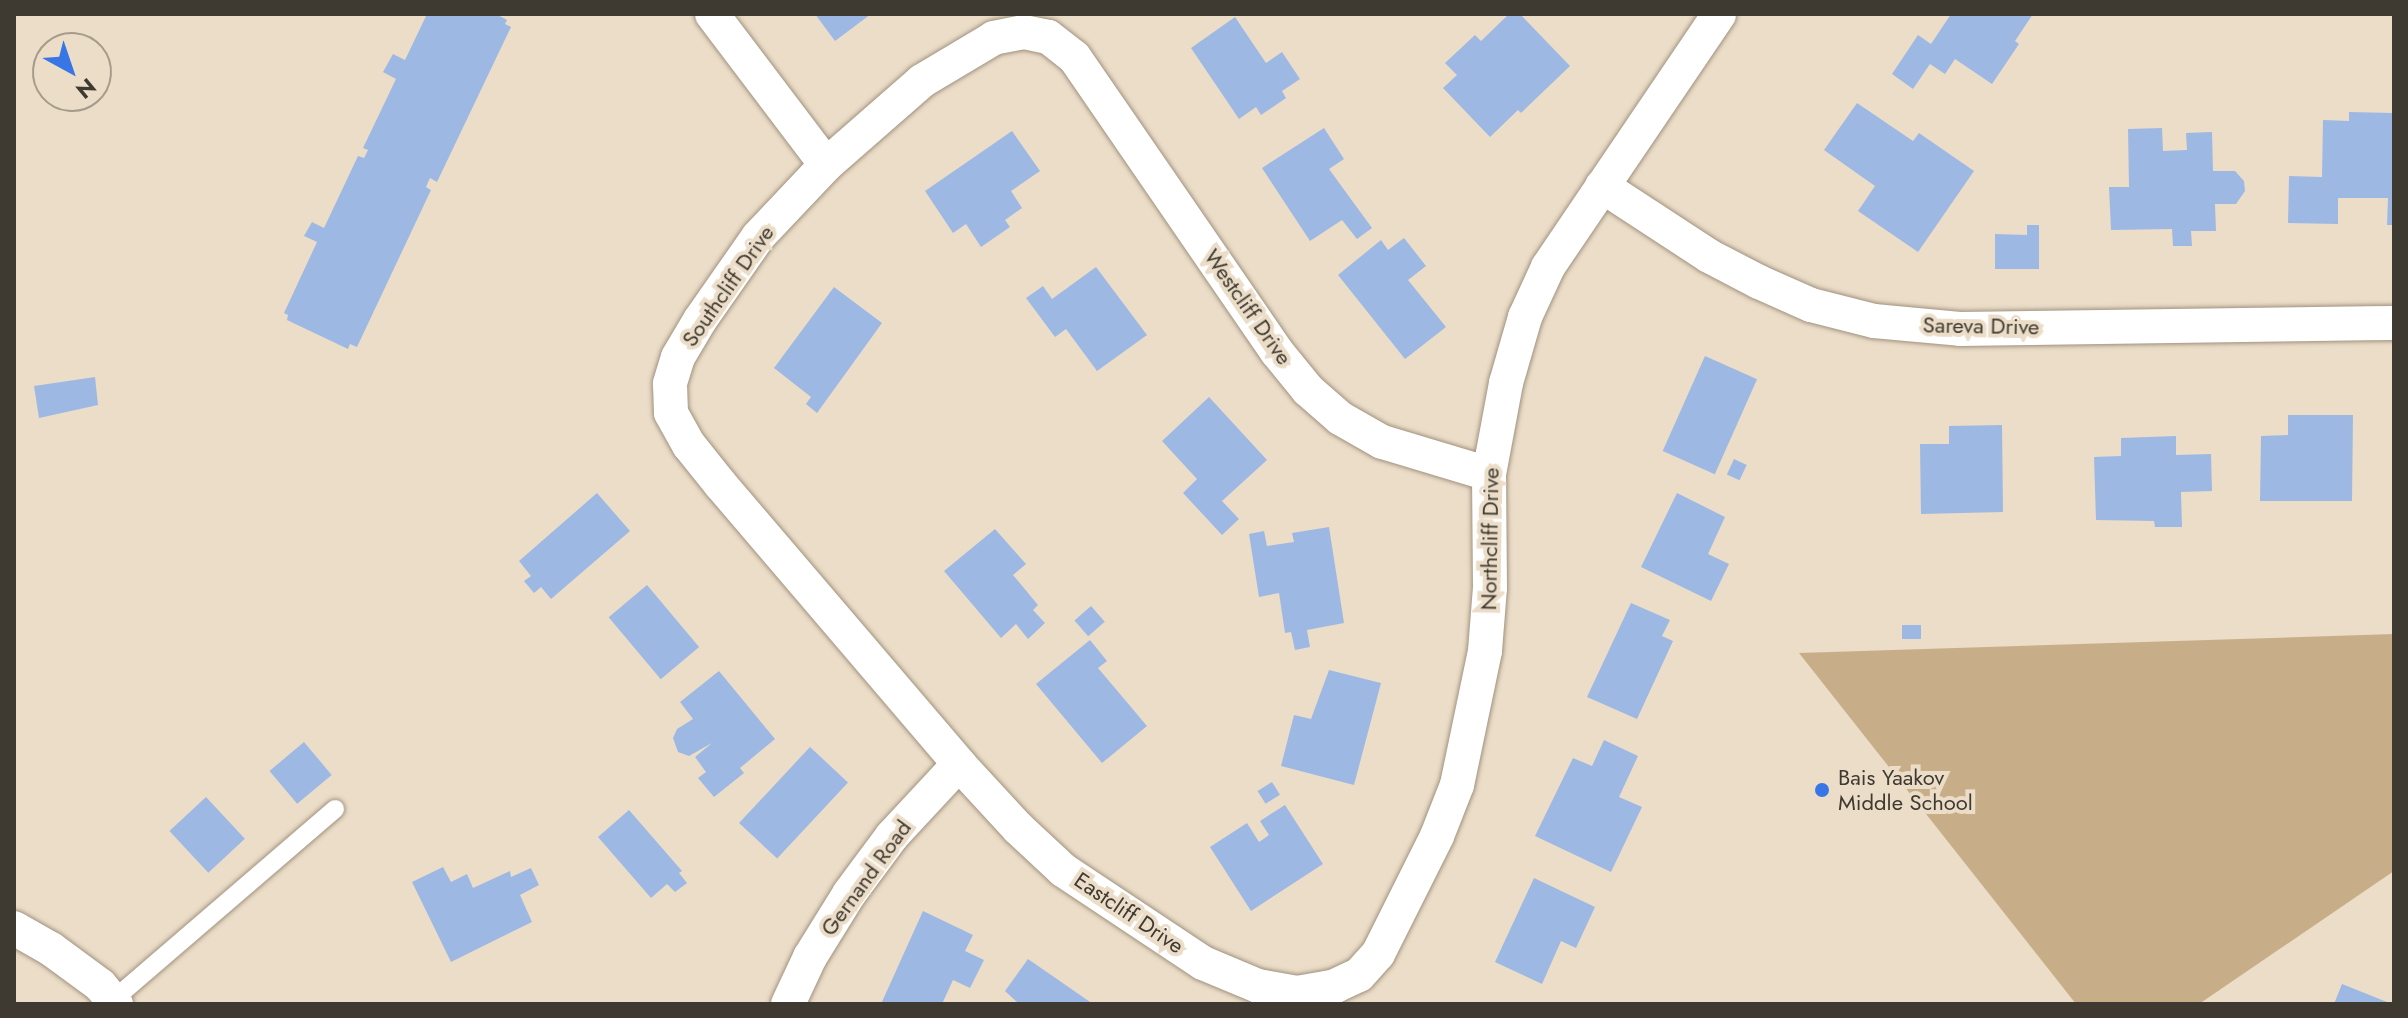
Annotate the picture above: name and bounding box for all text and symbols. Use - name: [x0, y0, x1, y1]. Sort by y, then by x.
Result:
- north arrow: [32, 32, 112, 112]
- text: N: [69, 71, 103, 107]
- street label: Southcliff Drive: [677, 220, 779, 352]
- street label: Westcliff Drive: [1199, 244, 1297, 370]
- street label: Sareva Drive: [1922, 312, 2040, 340]
- street label: Northcliff Drive: [1476, 467, 1504, 611]
- place label: Bais Yaakov Middle School: [1838, 764, 1973, 816]
- marker: Bais Yaakov Middle School: [1813, 781, 1831, 799]
- street label: Gernand Road: [815, 815, 917, 941]
- street label: Eastcliff Drive: [1069, 867, 1189, 959]

